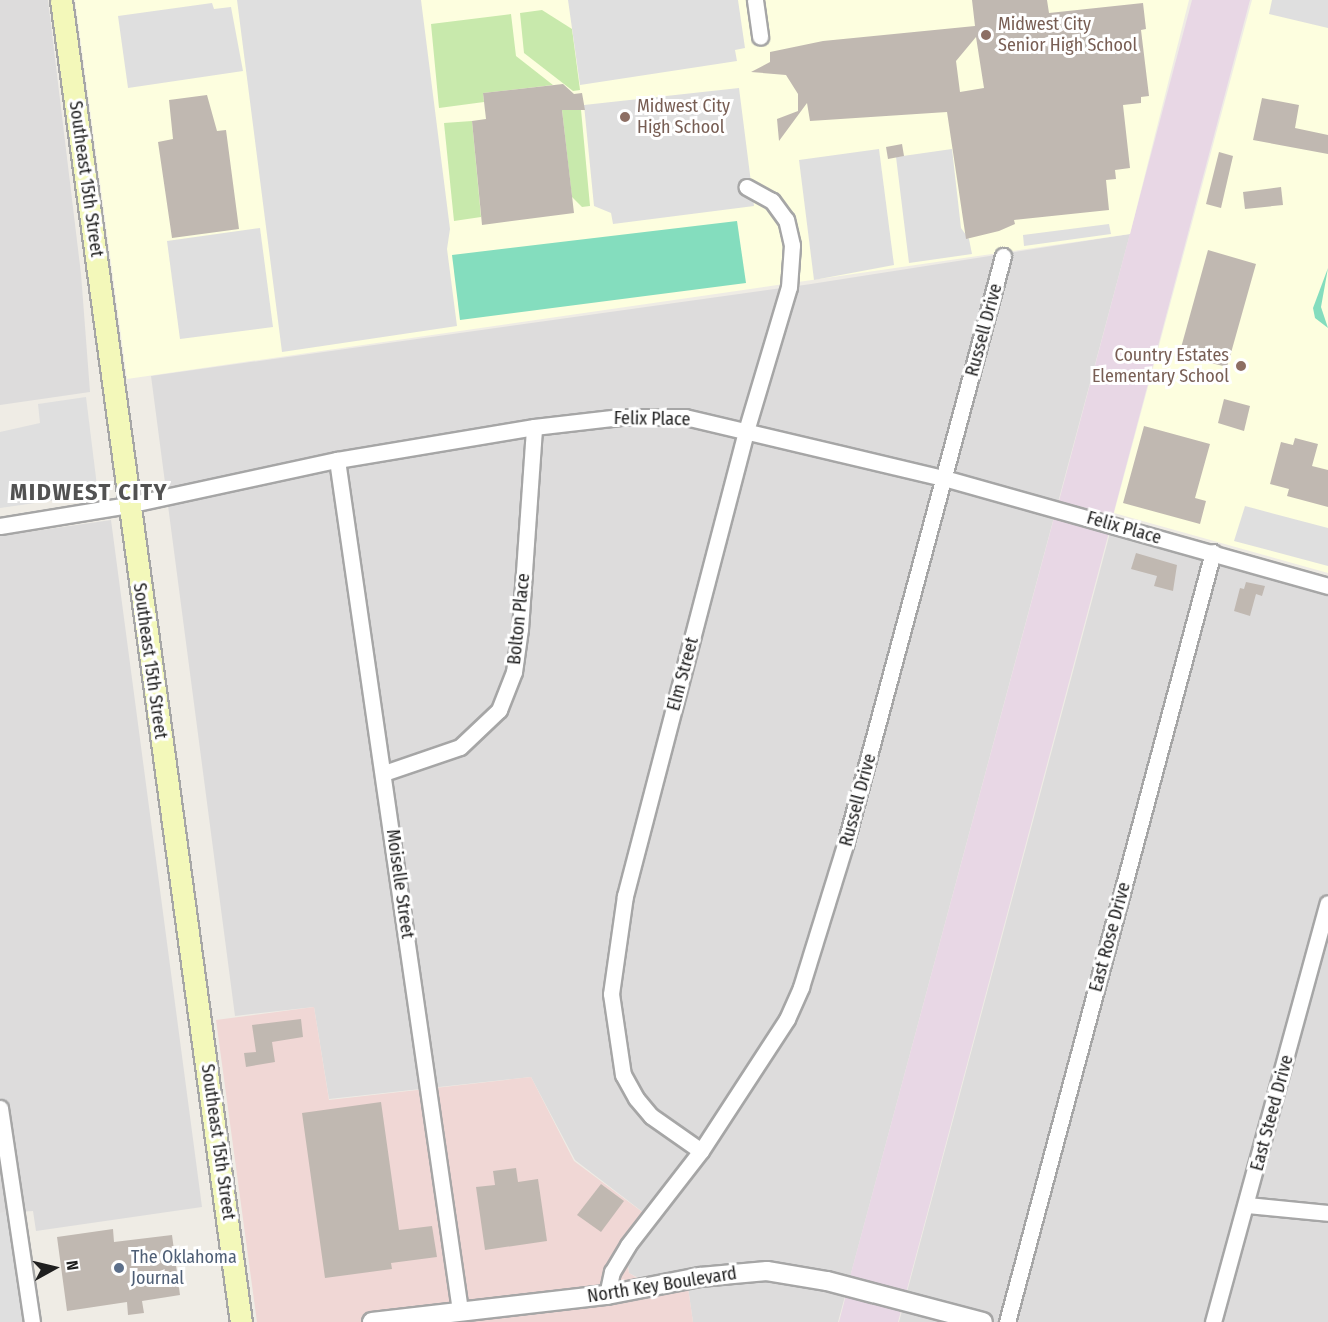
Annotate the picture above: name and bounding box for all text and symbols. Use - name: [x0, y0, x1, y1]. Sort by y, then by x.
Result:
- place label: Midwest City Senior High School: [998, 14, 1137, 57]
- marker: Midwest City Senior High School: [979, 28, 993, 42]
- place label: Midwest City High School: [637, 96, 730, 138]
- street label: Southeast 15th Street: [64, 100, 108, 258]
- marker: Midwest City High School: [618, 110, 632, 124]
- street label: Russell Drive: [961, 281, 1007, 379]
- place label: Country Estates Elementary School: [1092, 345, 1229, 388]
- marker: Country Estates Elementary School: [1234, 359, 1248, 373]
- street label: Felix Place: [614, 408, 690, 430]
- district label: MIDWEST CITY: [10, 479, 168, 507]
- street label: Felix Place: [1084, 507, 1164, 549]
- street label: Bolton Place: [503, 572, 535, 666]
- street label: Southeast 15th Street: [128, 582, 172, 740]
- street label: Elm Street: [663, 635, 703, 713]
- street label: Russell Drive: [835, 751, 881, 849]
- street label: Moiselle Street: [382, 828, 418, 940]
- street label: East Rose Drive: [1085, 880, 1135, 994]
- street label: East Steed Drive: [1246, 1053, 1298, 1173]
- street label: Southeast 15th Street: [196, 1063, 240, 1221]
- north arrow: [24, 1238, 84, 1298]
- place label: The Oklahoma Journal: [131, 1247, 237, 1290]
- text: N: [62, 1259, 82, 1271]
- marker: The Oklahoma Journal: [112, 1261, 126, 1275]
- street label: North Key Boulevard: [586, 1263, 738, 1307]

